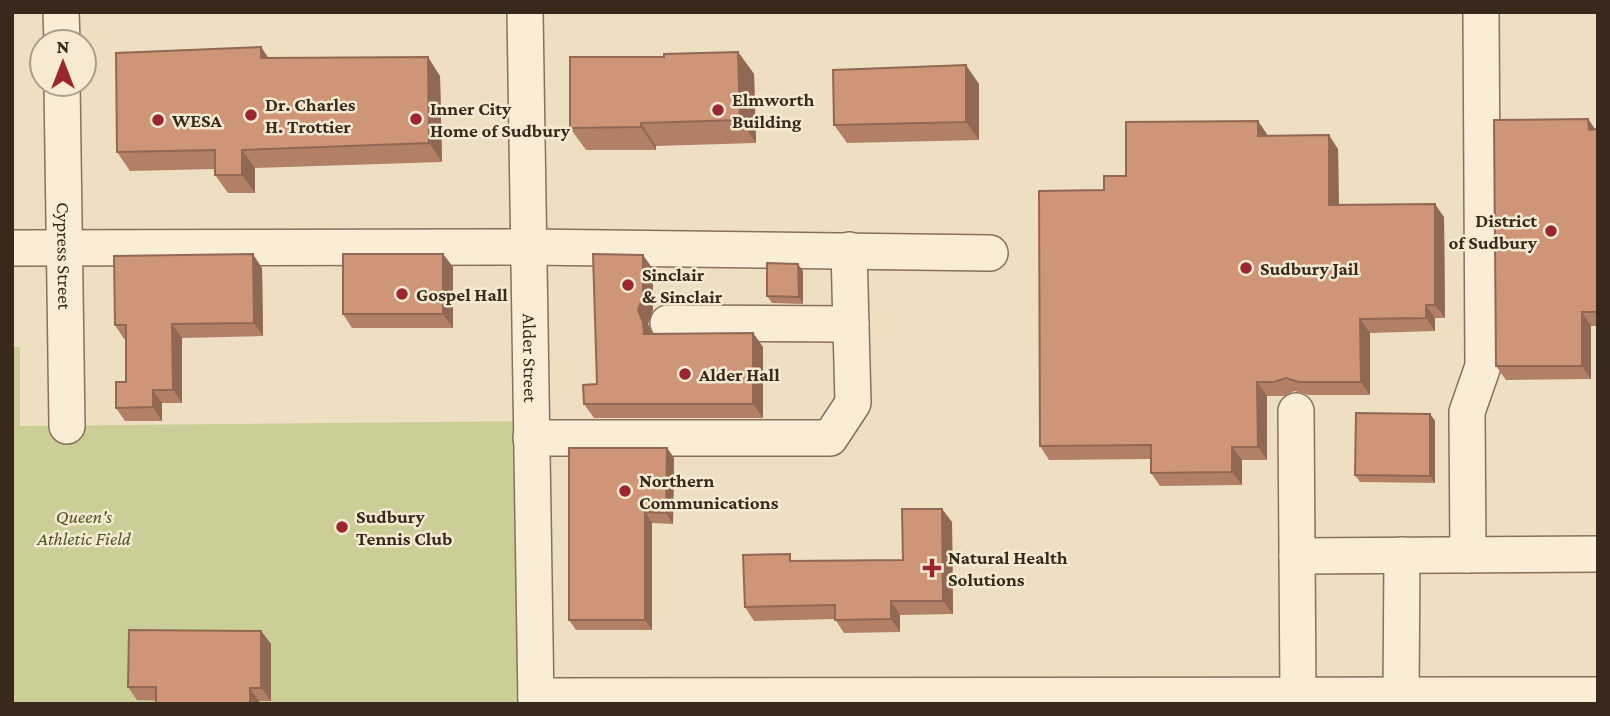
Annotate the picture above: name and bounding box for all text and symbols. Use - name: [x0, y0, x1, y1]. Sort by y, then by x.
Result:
- north arrow: [28, 28, 98, 98]
- text: N: [57, 36, 70, 57]
- place label: Elmworth Building: [732, 89, 814, 132]
- place label: Dr. Charles H. Trottier: [265, 94, 356, 137]
- place label: Inner City Home of Sudbury: [430, 98, 571, 141]
- marker: Elmworth Building: [710, 102, 726, 118]
- marker: Dr. Charles H. Trottier: [243, 107, 259, 123]
- place label: WESA: [171, 110, 222, 131]
- marker: Inner City Home of Sudbury: [408, 111, 424, 127]
- marker: WESA: [150, 112, 166, 128]
- street label: Cypress Street: [53, 202, 75, 311]
- place label: District of Sudbury: [1449, 210, 1538, 253]
- marker: District of Sudbury: [1543, 223, 1559, 239]
- place label: Sudbury Jail: [1260, 258, 1359, 279]
- marker: Sudbury Jail: [1238, 260, 1254, 276]
- place label: Sinclair & Sinclair: [642, 264, 723, 307]
- marker: Sinclair & Sinclair: [620, 277, 636, 293]
- place label: Gospel Hall: [416, 284, 508, 305]
- marker: Gospel Hall: [394, 286, 410, 302]
- street label: Alder Street: [519, 313, 541, 403]
- place label: Alder Hall: [698, 364, 780, 385]
- marker: Alder Hall: [677, 366, 693, 382]
- place label: Northern Communications: [639, 470, 779, 513]
- marker: Northern Communications: [617, 483, 633, 499]
- park label: Queen's Athletic Field: [36, 506, 132, 549]
- place label: Sudbury Tennis Club: [356, 506, 452, 549]
- marker: Sudbury Tennis Club: [334, 519, 350, 535]
- place label: Natural Health Solutions: [948, 547, 1068, 590]
- marker: Natural Health Solutions: [922, 558, 942, 578]

